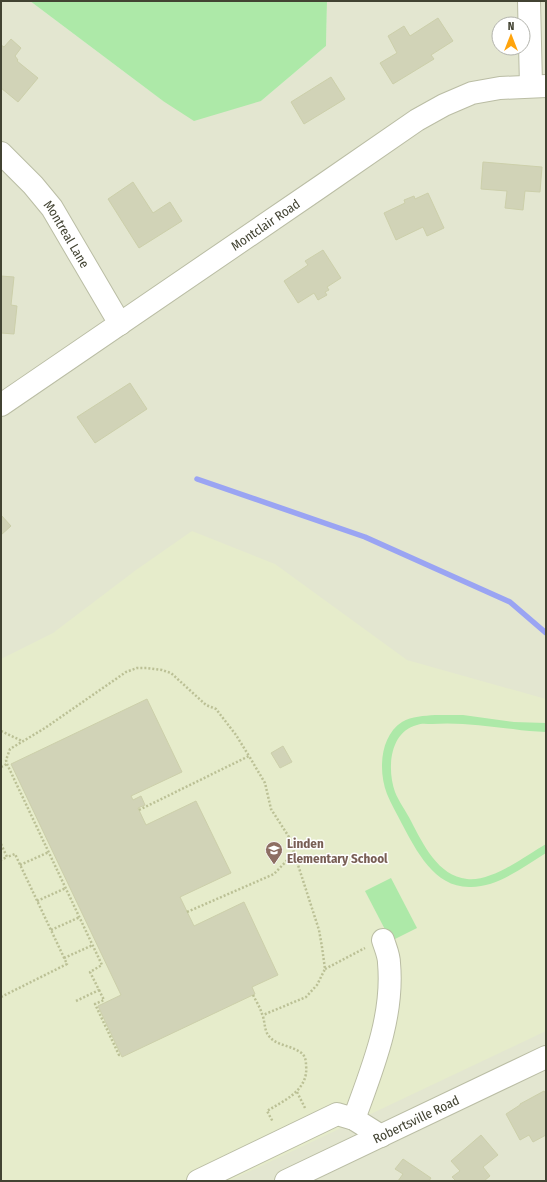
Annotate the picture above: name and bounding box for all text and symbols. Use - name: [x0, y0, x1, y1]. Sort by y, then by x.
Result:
- north arrow: [491, 16, 531, 56]
- text: N: [508, 20, 514, 33]
- street label: Montclair Road: [228, 196, 303, 254]
- street label: Montreal Lane: [41, 197, 92, 271]
- place label: Linden Elementary School: [287, 836, 388, 866]
- school or university icon: Linden Elementary School: [264, 840, 284, 865]
- street label: Robertsville Road: [371, 1093, 462, 1146]

